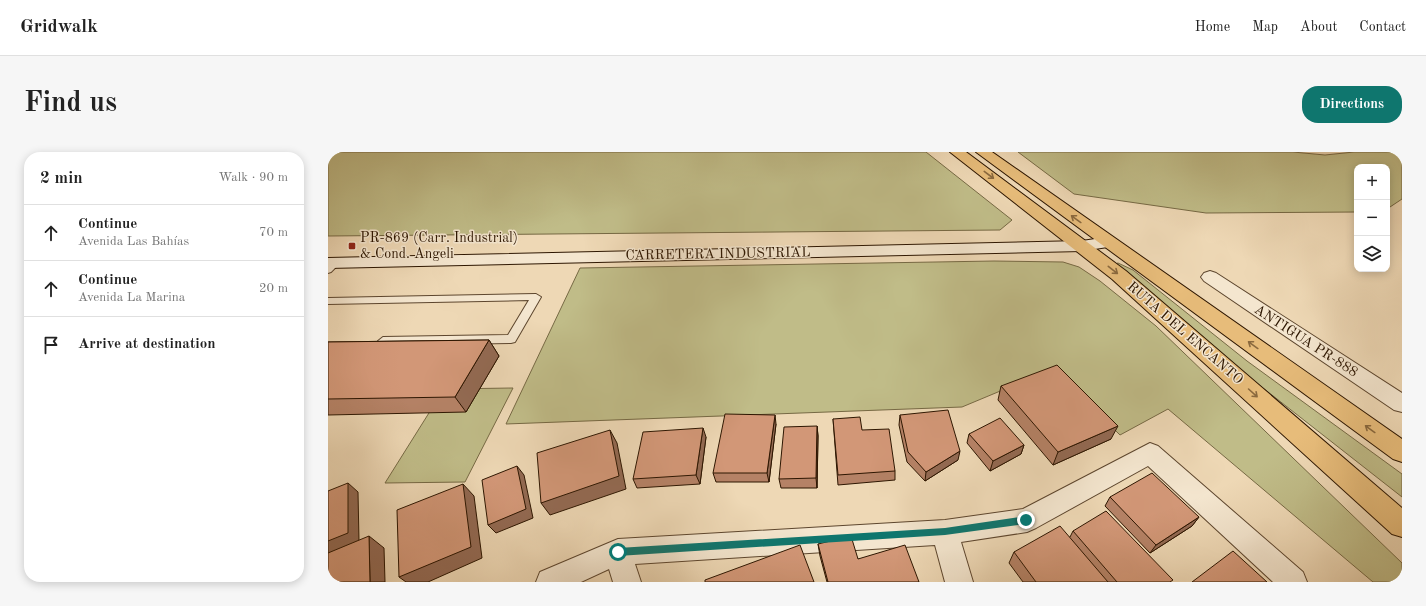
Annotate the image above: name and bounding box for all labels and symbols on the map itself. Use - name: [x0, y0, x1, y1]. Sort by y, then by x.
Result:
- one-way arrow: [983, 171, 994, 180]
- one-way arrow: [1071, 215, 1082, 223]
- place label: PR-869 (Carr. Industrial) & Cond. Angeli: [360, 231, 518, 261]
- marker: PR-869 (Carr. Industrial) & Cond. Angeli: [347, 241, 357, 251]
- street label: CARRETERA INDUSTRIAL: [625, 245, 811, 263]
- one-way arrow: [1107, 266, 1118, 274]
- street label: RUTA DEL ENCANTO: [1124, 279, 1246, 387]
- street label: ANTIGUA PR-888: [1252, 302, 1360, 380]
- one-way arrow: [1248, 341, 1259, 349]
- one-way arrow: [1247, 388, 1258, 397]
- one-way arrow: [1365, 425, 1376, 433]
- route end: [1017, 511, 1035, 529]
- route start: [609, 543, 627, 561]

